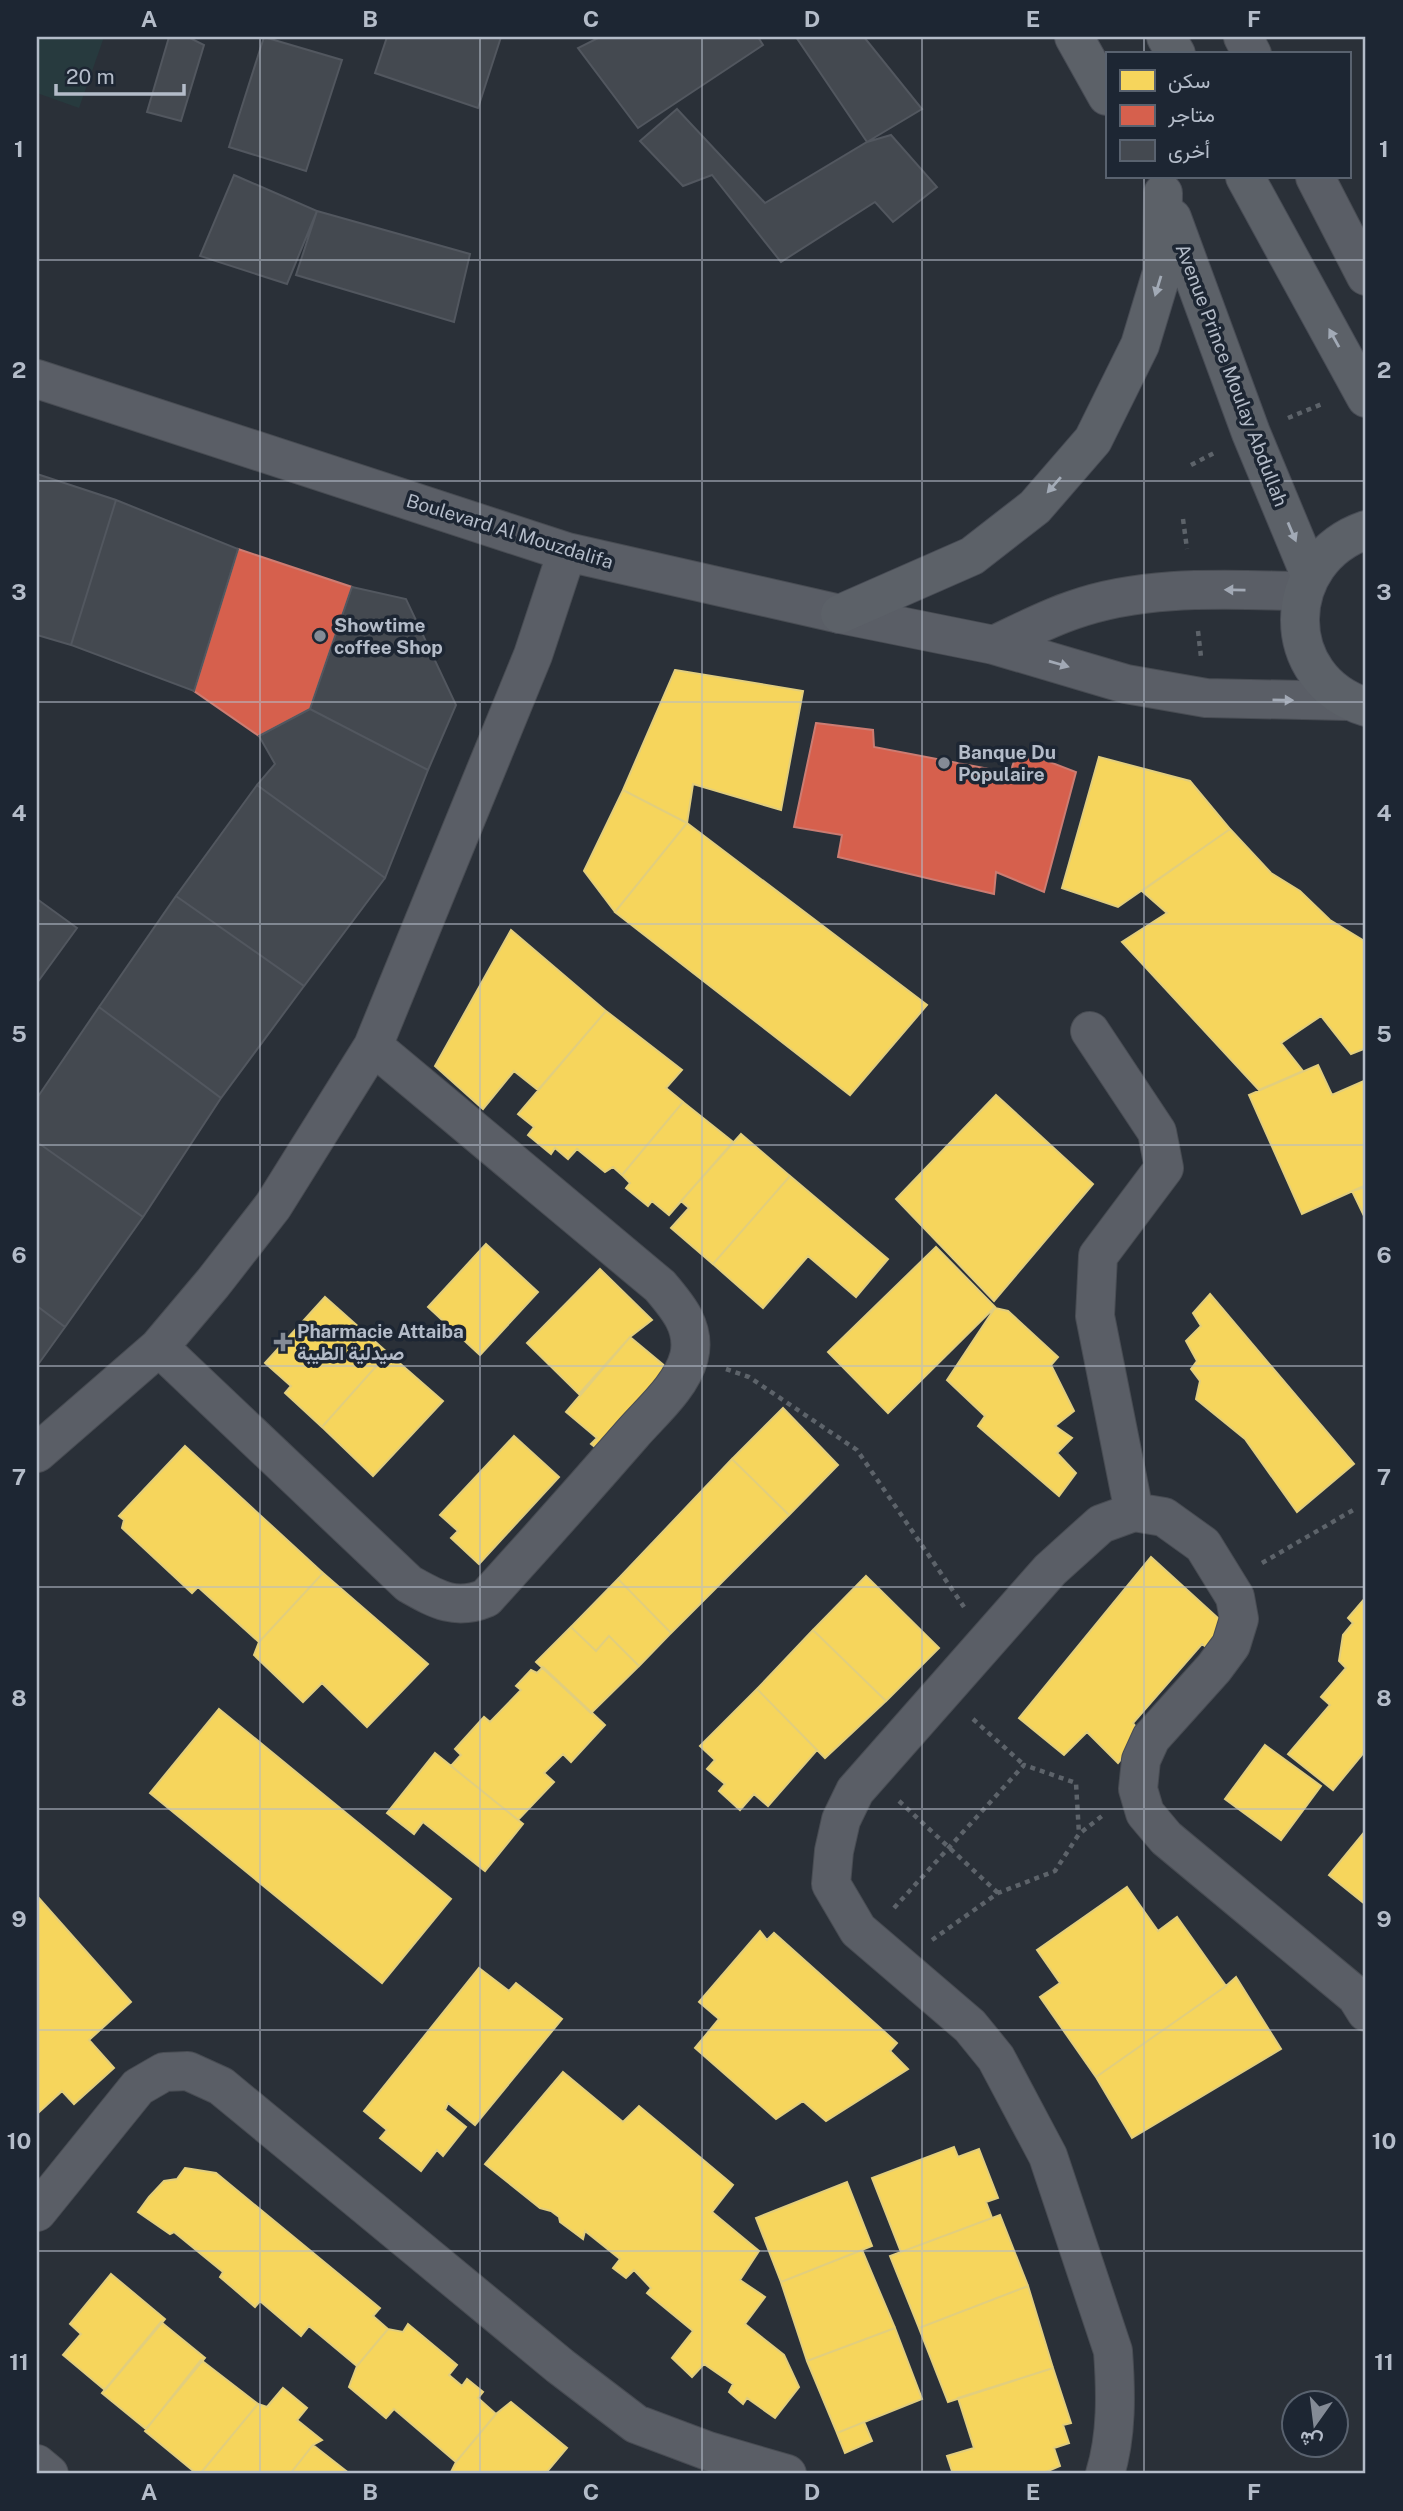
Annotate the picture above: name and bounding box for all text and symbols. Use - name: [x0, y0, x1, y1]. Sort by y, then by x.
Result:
- text: A: [141, 5, 158, 32]
- text: B: [362, 5, 378, 32]
- text: C: [583, 5, 599, 32]
- text: D: [804, 5, 820, 32]
- text: E: [1026, 5, 1040, 32]
- text: F: [1247, 5, 1261, 32]
- scale bar: [56, 52, 184, 96]
- legend: [1106, 52, 1350, 178]
- text: 20 m: [66, 64, 115, 89]
- text: سكن: [1168, 68, 1210, 93]
- text: متاجر: [1167, 102, 1215, 128]
- text: 1: [14, 135, 24, 162]
- text: 1: [1379, 135, 1389, 162]
- text: أخرى: [1168, 138, 1210, 164]
- street label: Avenue Prince Moulay Abdullah: [1172, 241, 1292, 509]
- one-way arrow: [1152, 275, 1162, 296]
- one-way arrow: [1328, 328, 1340, 347]
- text: 2: [12, 356, 26, 383]
- text: 2: [1377, 356, 1391, 383]
- one-way arrow: [1046, 476, 1062, 494]
- street label: Boulevard Al Mouzdalifa: [404, 489, 616, 573]
- one-way arrow: [1287, 521, 1298, 542]
- text: 3: [11, 578, 27, 605]
- text: 3: [1376, 578, 1392, 605]
- one-way arrow: [1224, 584, 1246, 596]
- place label: Showtime coffee Shop: [334, 614, 443, 658]
- marker: Showtime coffee Shop: [312, 628, 328, 644]
- one-way arrow: [1049, 659, 1070, 669]
- one-way arrow: [1272, 694, 1294, 705]
- place label: Banque Du Populaire: [958, 741, 1056, 785]
- marker: Banque Du Populaire: [936, 755, 952, 771]
- text: 4: [11, 799, 27, 826]
- text: 4: [1376, 799, 1392, 826]
- text: 5: [11, 1020, 27, 1047]
- text: 5: [1376, 1020, 1392, 1047]
- text: 6: [11, 1241, 27, 1268]
- text: 6: [1376, 1241, 1392, 1268]
- place label: Pharmacie Attaiba صيدلية الطيبة: [297, 1320, 464, 1365]
- marker: Pharmacie Attaiba صيدلية الطيبة: [275, 1334, 291, 1350]
- text: 7: [12, 1463, 26, 1490]
- text: 7: [1377, 1463, 1391, 1490]
- text: 8: [11, 1684, 27, 1711]
- text: 8: [1376, 1684, 1392, 1711]
- text: 9: [11, 1905, 27, 1932]
- text: 9: [1376, 1905, 1392, 1932]
- text: 10: [7, 2127, 31, 2154]
- text: 10: [1372, 2127, 1396, 2154]
- text: 11: [9, 2348, 29, 2375]
- text: 11: [1374, 2348, 1394, 2375]
- north arrow: [1280, 2388, 1350, 2458]
- text: ش: [1297, 2426, 1325, 2454]
- text: A: [141, 2478, 158, 2505]
- text: B: [362, 2478, 378, 2505]
- text: C: [583, 2478, 599, 2505]
- text: D: [804, 2478, 820, 2505]
- text: E: [1026, 2478, 1040, 2505]
- text: F: [1247, 2478, 1261, 2505]

